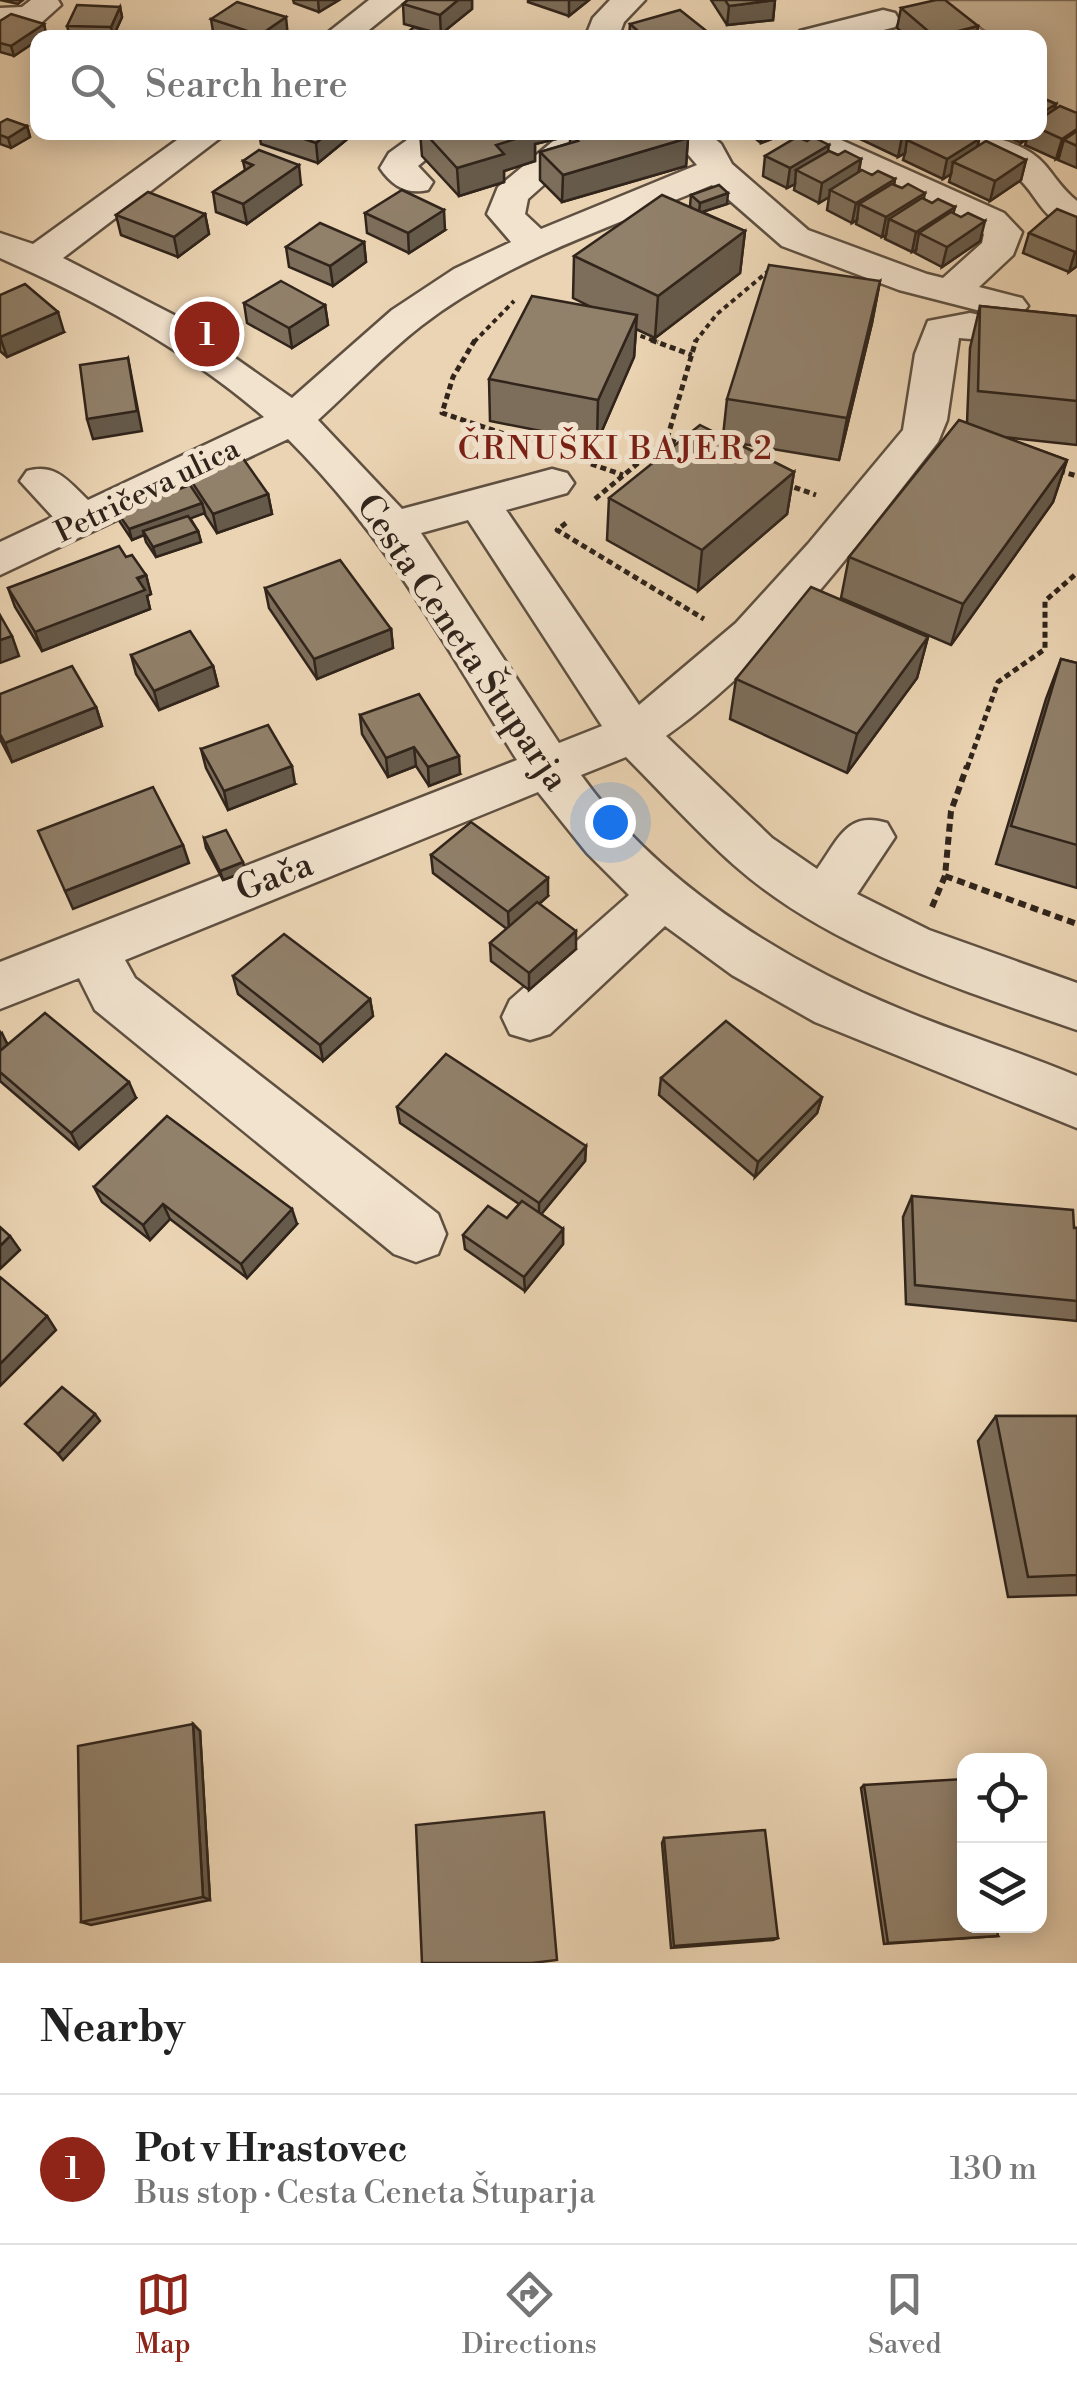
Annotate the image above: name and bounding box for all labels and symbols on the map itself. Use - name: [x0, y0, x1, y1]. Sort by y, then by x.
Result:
- pin: 1: [174, 296, 240, 372]
- district label: ČRNUŠKI BAJER 2: [458, 427, 774, 469]
- street label: Petričeva ulica: [49, 430, 247, 552]
- street label: Cesta Ceneta Štuparja: [346, 485, 579, 800]
- your location: [585, 797, 636, 848]
- street label: Gača: [230, 843, 319, 912]

